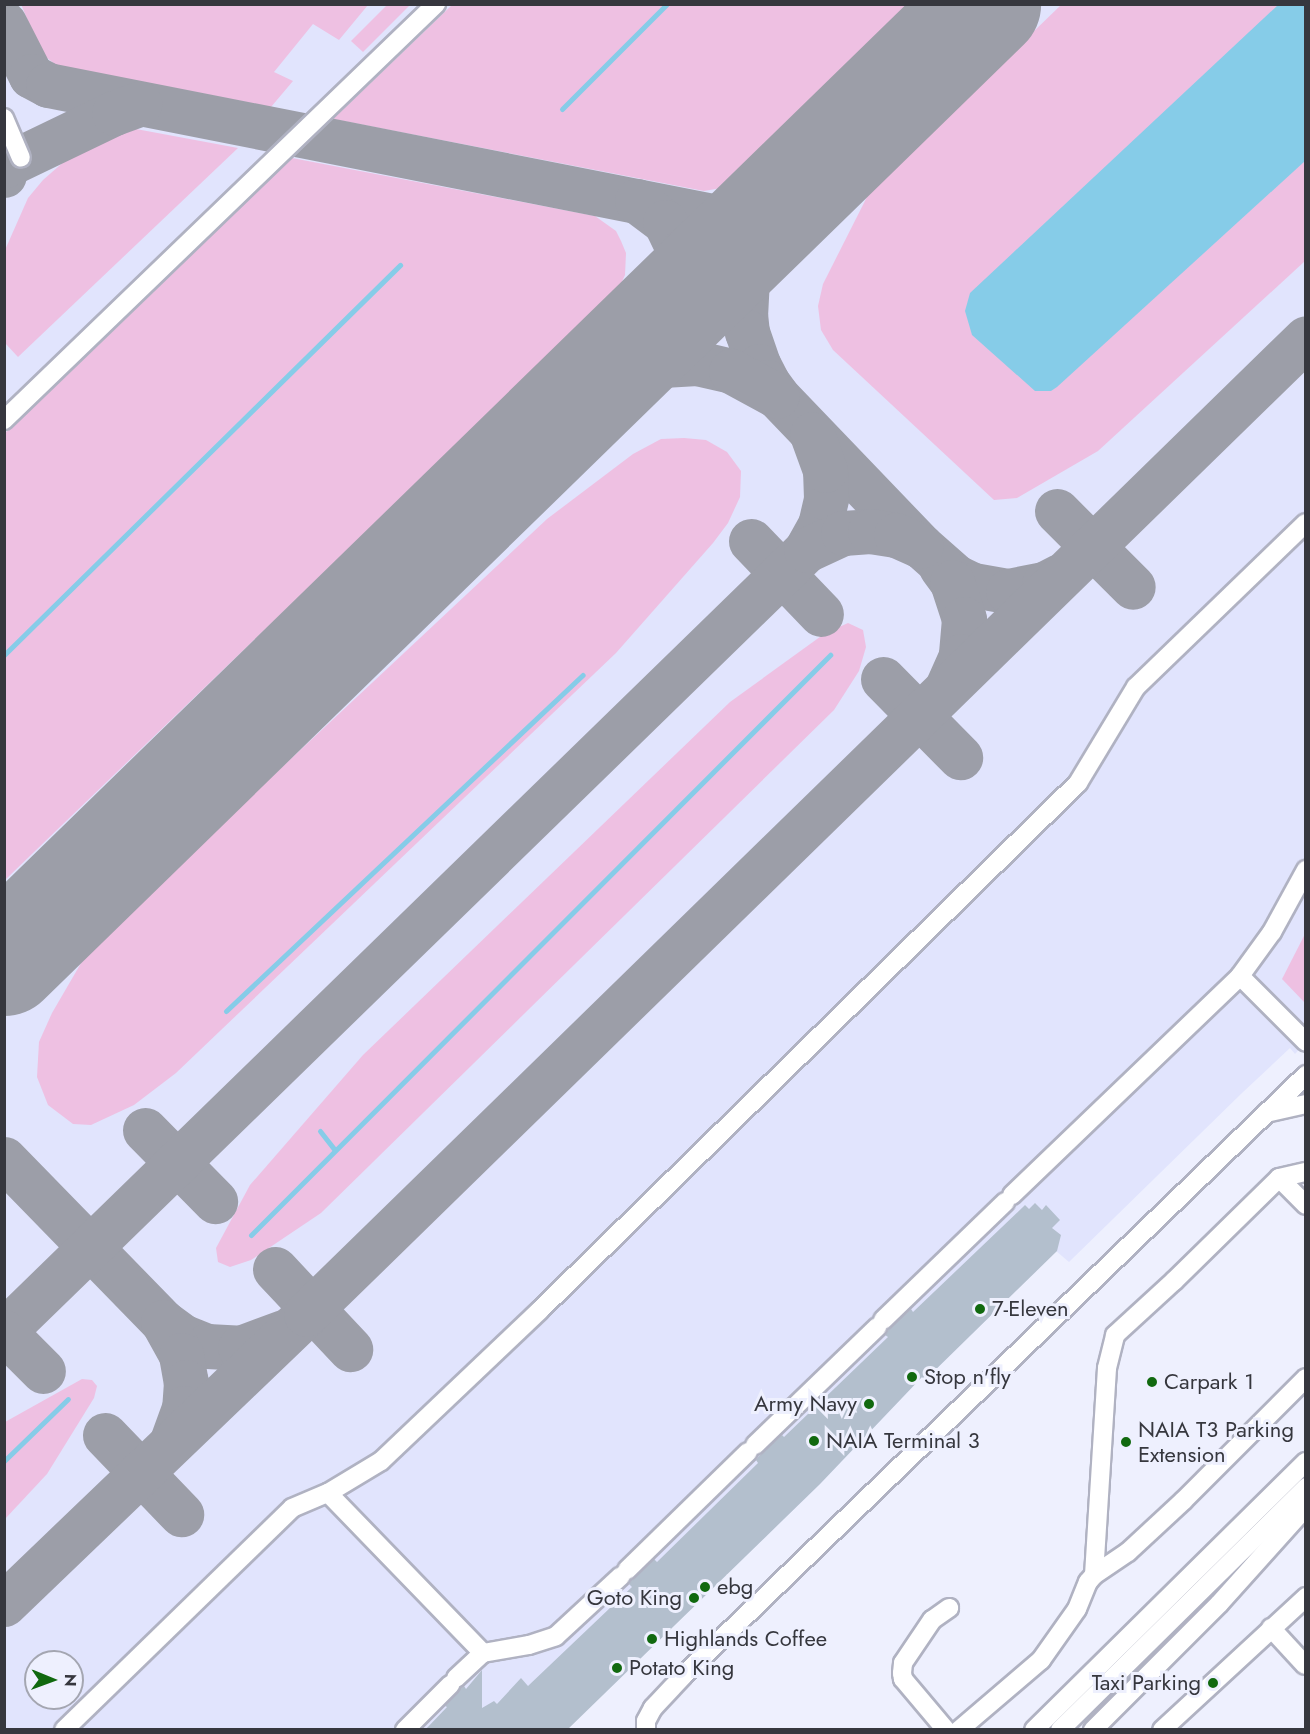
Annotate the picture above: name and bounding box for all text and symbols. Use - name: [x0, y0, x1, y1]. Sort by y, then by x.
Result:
- place label: 7-Eleven: [992, 1296, 1069, 1322]
- marker: 7-Eleven: [973, 1302, 987, 1316]
- place label: Stop n'fly: [924, 1364, 1011, 1390]
- place label: Carpark 1: [1164, 1369, 1254, 1395]
- marker: Stop n'fly: [905, 1370, 919, 1384]
- marker: Carpark 1: [1145, 1375, 1159, 1389]
- place label: Army Navy: [754, 1391, 857, 1417]
- marker: Army Navy: [862, 1397, 876, 1411]
- place label: NAIA T3 Parking Extension: [1138, 1416, 1294, 1468]
- place label: NAIA Terminal 3: [826, 1428, 980, 1454]
- marker: NAIA Terminal 3: [807, 1434, 821, 1448]
- marker: NAIA T3 Parking Extension: [1119, 1435, 1133, 1449]
- place label: ebg: [717, 1574, 753, 1600]
- marker: ebg: [698, 1580, 712, 1594]
- place label: Goto King: [587, 1585, 682, 1611]
- marker: Goto King: [687, 1591, 701, 1605]
- place label: Highlands Coffee: [664, 1626, 827, 1652]
- marker: Highlands Coffee: [645, 1632, 659, 1646]
- north arrow: [24, 1650, 84, 1710]
- place label: Potato King: [629, 1655, 734, 1681]
- marker: Potato King: [610, 1661, 624, 1675]
- place label: Taxi Parking: [1092, 1670, 1201, 1696]
- text: N: [59, 1674, 82, 1687]
- marker: Taxi Parking: [1206, 1676, 1220, 1690]

